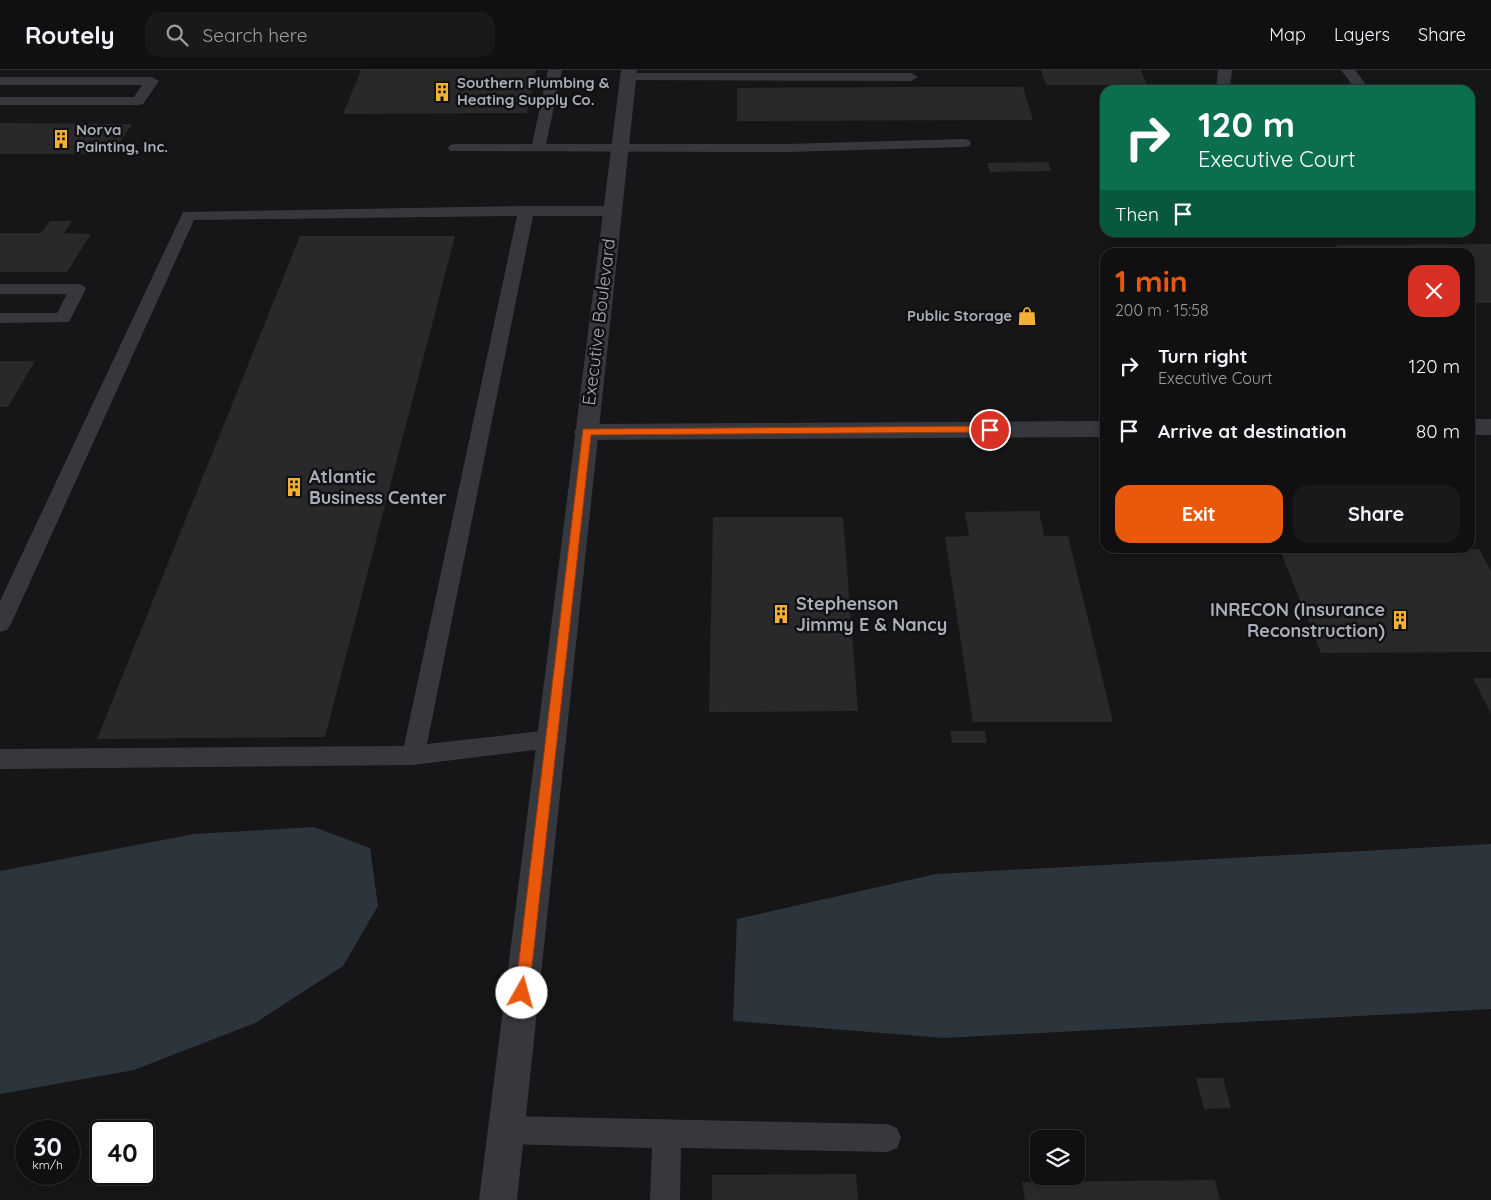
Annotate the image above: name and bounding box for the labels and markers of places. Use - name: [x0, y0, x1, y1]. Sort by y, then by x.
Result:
- place label: Southern Plumbing & Heating Supply Co.: [457, 73, 610, 109]
- building icon: Southern Plumbing & Heating Supply Co.: [431, 81, 453, 103]
- place label: Norva Painting, Inc.: [76, 120, 168, 156]
- building icon: Norva Painting, Inc.: [50, 128, 72, 150]
- shop icon: Public Storage: [1016, 305, 1038, 327]
- place label: Public Storage: [907, 306, 1012, 325]
- pin: [969, 409, 1011, 451]
- place label: Atlantic Business Center: [309, 465, 447, 509]
- building icon: Atlantic Business Center: [283, 476, 305, 498]
- place label: Stephenson Jimmy E & Nancy: [796, 592, 947, 636]
- place label: INRECON (Insurance Reconstruction): [1210, 598, 1385, 642]
- building icon: Stephenson Jimmy E & Nancy: [770, 603, 792, 625]
- building icon: INRECON (Insurance Reconstruction): [1389, 609, 1411, 631]

